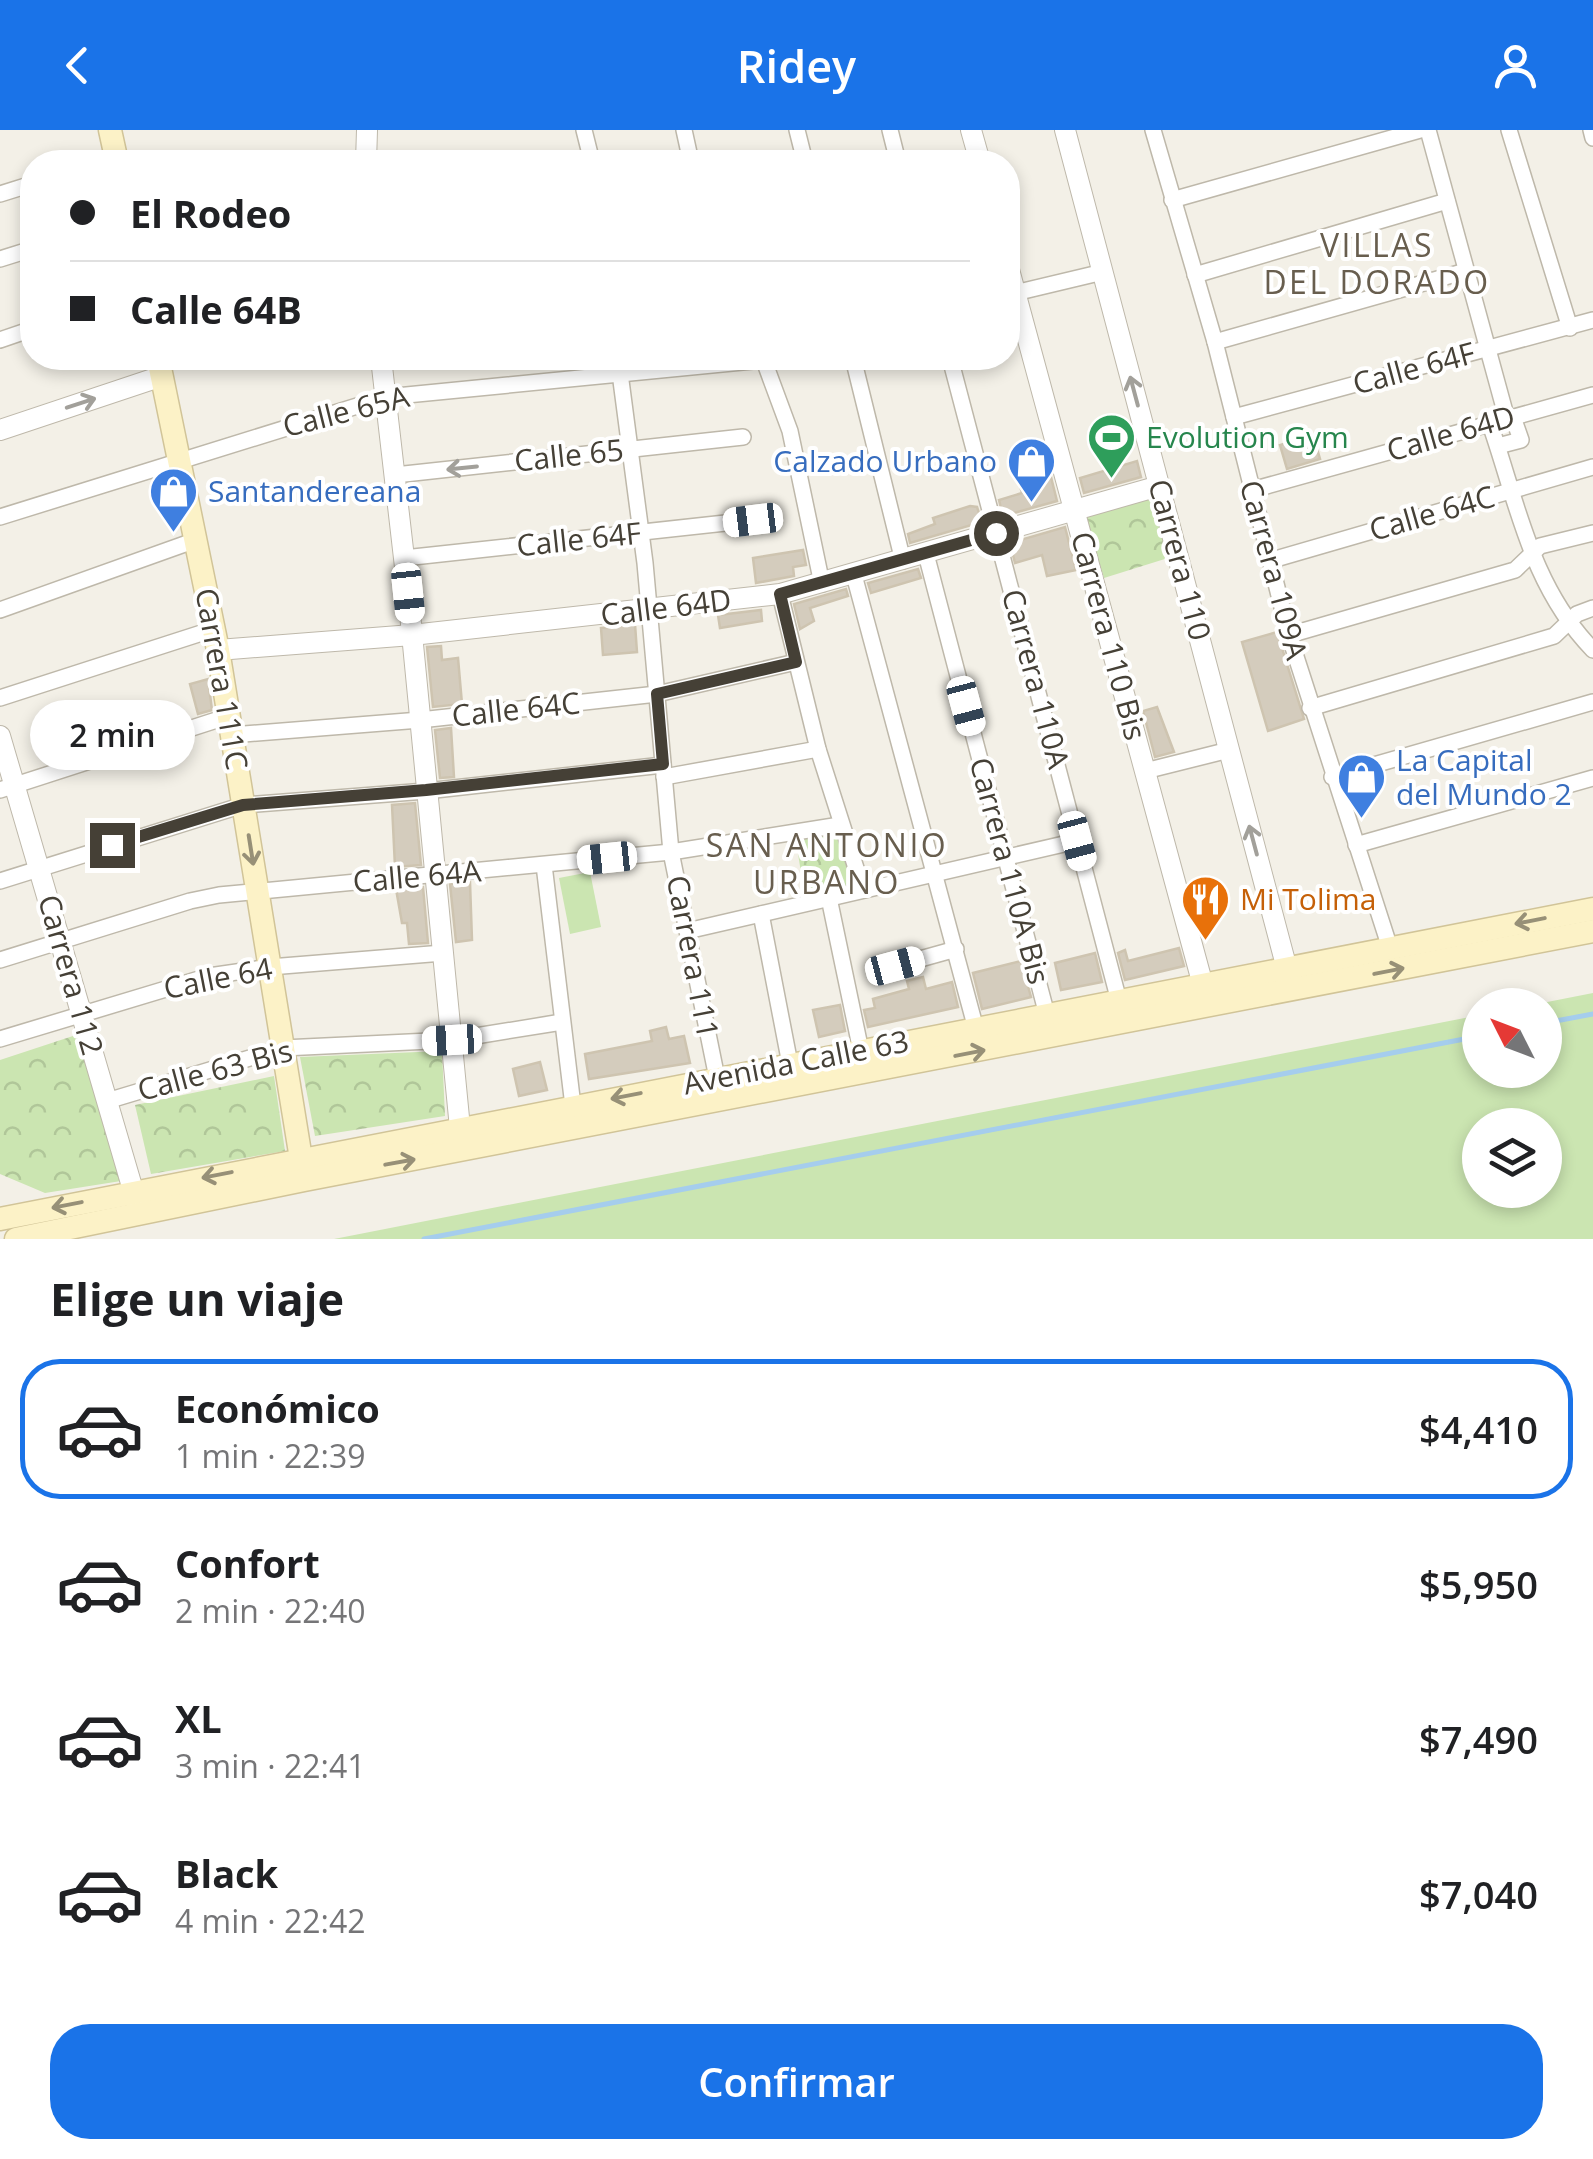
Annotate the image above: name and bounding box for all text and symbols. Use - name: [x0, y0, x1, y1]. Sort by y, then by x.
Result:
- text: Ridey: [737, 35, 856, 96]
- icon: back: [50, 38, 105, 93]
- icon: person: [1488, 38, 1543, 93]
- text: El Rodeo: [130, 187, 291, 239]
- district label: VILLAS DEL DORADO: [1263, 223, 1491, 303]
- text: Calle 64B: [130, 283, 302, 335]
- street label: Calle 64F: [1348, 332, 1479, 404]
- street label: Calle 65A: [278, 375, 413, 446]
- one-way arrow: [1124, 376, 1143, 408]
- one-way arrow: [64, 392, 96, 410]
- street label: Calle 64D: [1382, 395, 1519, 470]
- sports icon: Evolution Gym: [1085, 412, 1137, 480]
- place label: Evolution Gym: [1146, 416, 1349, 457]
- street label: Calle 65: [512, 428, 626, 481]
- shop icon: Calzado Urbano: [1006, 436, 1058, 504]
- place label: Calzado Urbano: [773, 440, 997, 481]
- one-way arrow: [446, 459, 478, 478]
- shop icon: Santandereana: [147, 466, 199, 534]
- place label: Santandereana: [208, 470, 421, 511]
- street label: Carrera 110: [1139, 475, 1222, 645]
- street label: Carrera 109A: [1231, 475, 1318, 664]
- street label: Calle 64C: [1364, 475, 1499, 550]
- car: [721, 501, 785, 539]
- route start: [974, 511, 1019, 556]
- street label: Calle 64F: [514, 512, 643, 565]
- street label: Carrera 110 Bis: [1062, 527, 1157, 744]
- car: [390, 562, 426, 624]
- street label: Calle 64D: [598, 578, 734, 635]
- street label: Carrera 110A: [993, 584, 1080, 773]
- street label: Carrera 111C: [186, 585, 259, 773]
- car: [944, 673, 988, 739]
- street label: Calle 64C: [450, 681, 582, 736]
- callout: 2 min: [29, 700, 194, 770]
- text: 2 min: [69, 713, 156, 756]
- place label: La Capital del Mundo 2: [1396, 739, 1572, 814]
- shop icon: La Capital del Mundo 2: [1335, 752, 1387, 820]
- street label: Carrera 110A Bis: [960, 753, 1060, 989]
- car: [1055, 808, 1099, 874]
- route end: [90, 823, 135, 868]
- district label: SAN ANTONIO URBANO: [706, 823, 948, 903]
- one-way arrow: [1243, 825, 1262, 856]
- one-way arrow: [242, 833, 260, 866]
- car: [576, 840, 638, 876]
- street label: Calle 64A: [351, 849, 483, 902]
- street label: Carrera 111: [658, 872, 729, 1042]
- restaurant icon: Mi Tolima: [1179, 874, 1231, 942]
- place label: Mi Tolima: [1240, 878, 1377, 919]
- street label: Carrera 112: [29, 890, 114, 1060]
- one-way arrow: [1514, 912, 1547, 931]
- car: [862, 944, 928, 988]
- street label: Calle 64: [160, 947, 275, 1008]
- one-way arrow: [1372, 961, 1404, 980]
- north arrow: [1462, 988, 1562, 1088]
- map controls: [1462, 988, 1562, 1208]
- street label: Avenida Calle 63: [679, 1020, 912, 1104]
- car: [421, 1023, 483, 1057]
- street label: Calle 63 Bis: [133, 1029, 297, 1110]
- one-way arrow: [953, 1043, 985, 1062]
- one-way arrow: [611, 1088, 643, 1107]
- button: layers: [1462, 1108, 1562, 1208]
- one-way arrow: [383, 1152, 416, 1171]
- one-way arrow: [201, 1166, 234, 1185]
- one-way arrow: [52, 1197, 84, 1216]
- text: Elige un viaje: [50, 1268, 344, 1329]
- text: Económico: [175, 1382, 380, 1434]
- icon: car: [55, 1384, 145, 1474]
- text: $4,410: [1419, 1403, 1538, 1455]
- text: 1 min · 22:39: [175, 1434, 366, 1477]
- text: Confort: [175, 1537, 320, 1589]
- icon: car: [55, 1539, 145, 1629]
- text: $5,950: [1419, 1558, 1538, 1610]
- text: 2 min · 22:40: [175, 1589, 366, 1632]
- text: XL: [175, 1692, 222, 1744]
- icon: car: [55, 1694, 145, 1784]
- text: $7,490: [1419, 1713, 1538, 1765]
- text: 3 min · 22:41: [175, 1744, 366, 1787]
- text: Black: [175, 1847, 278, 1899]
- icon: car: [55, 1849, 145, 1939]
- text: $7,040: [1419, 1868, 1538, 1920]
- text: 4 min · 22:42: [175, 1899, 366, 1942]
- button: Confirmar: [50, 2024, 1543, 2139]

